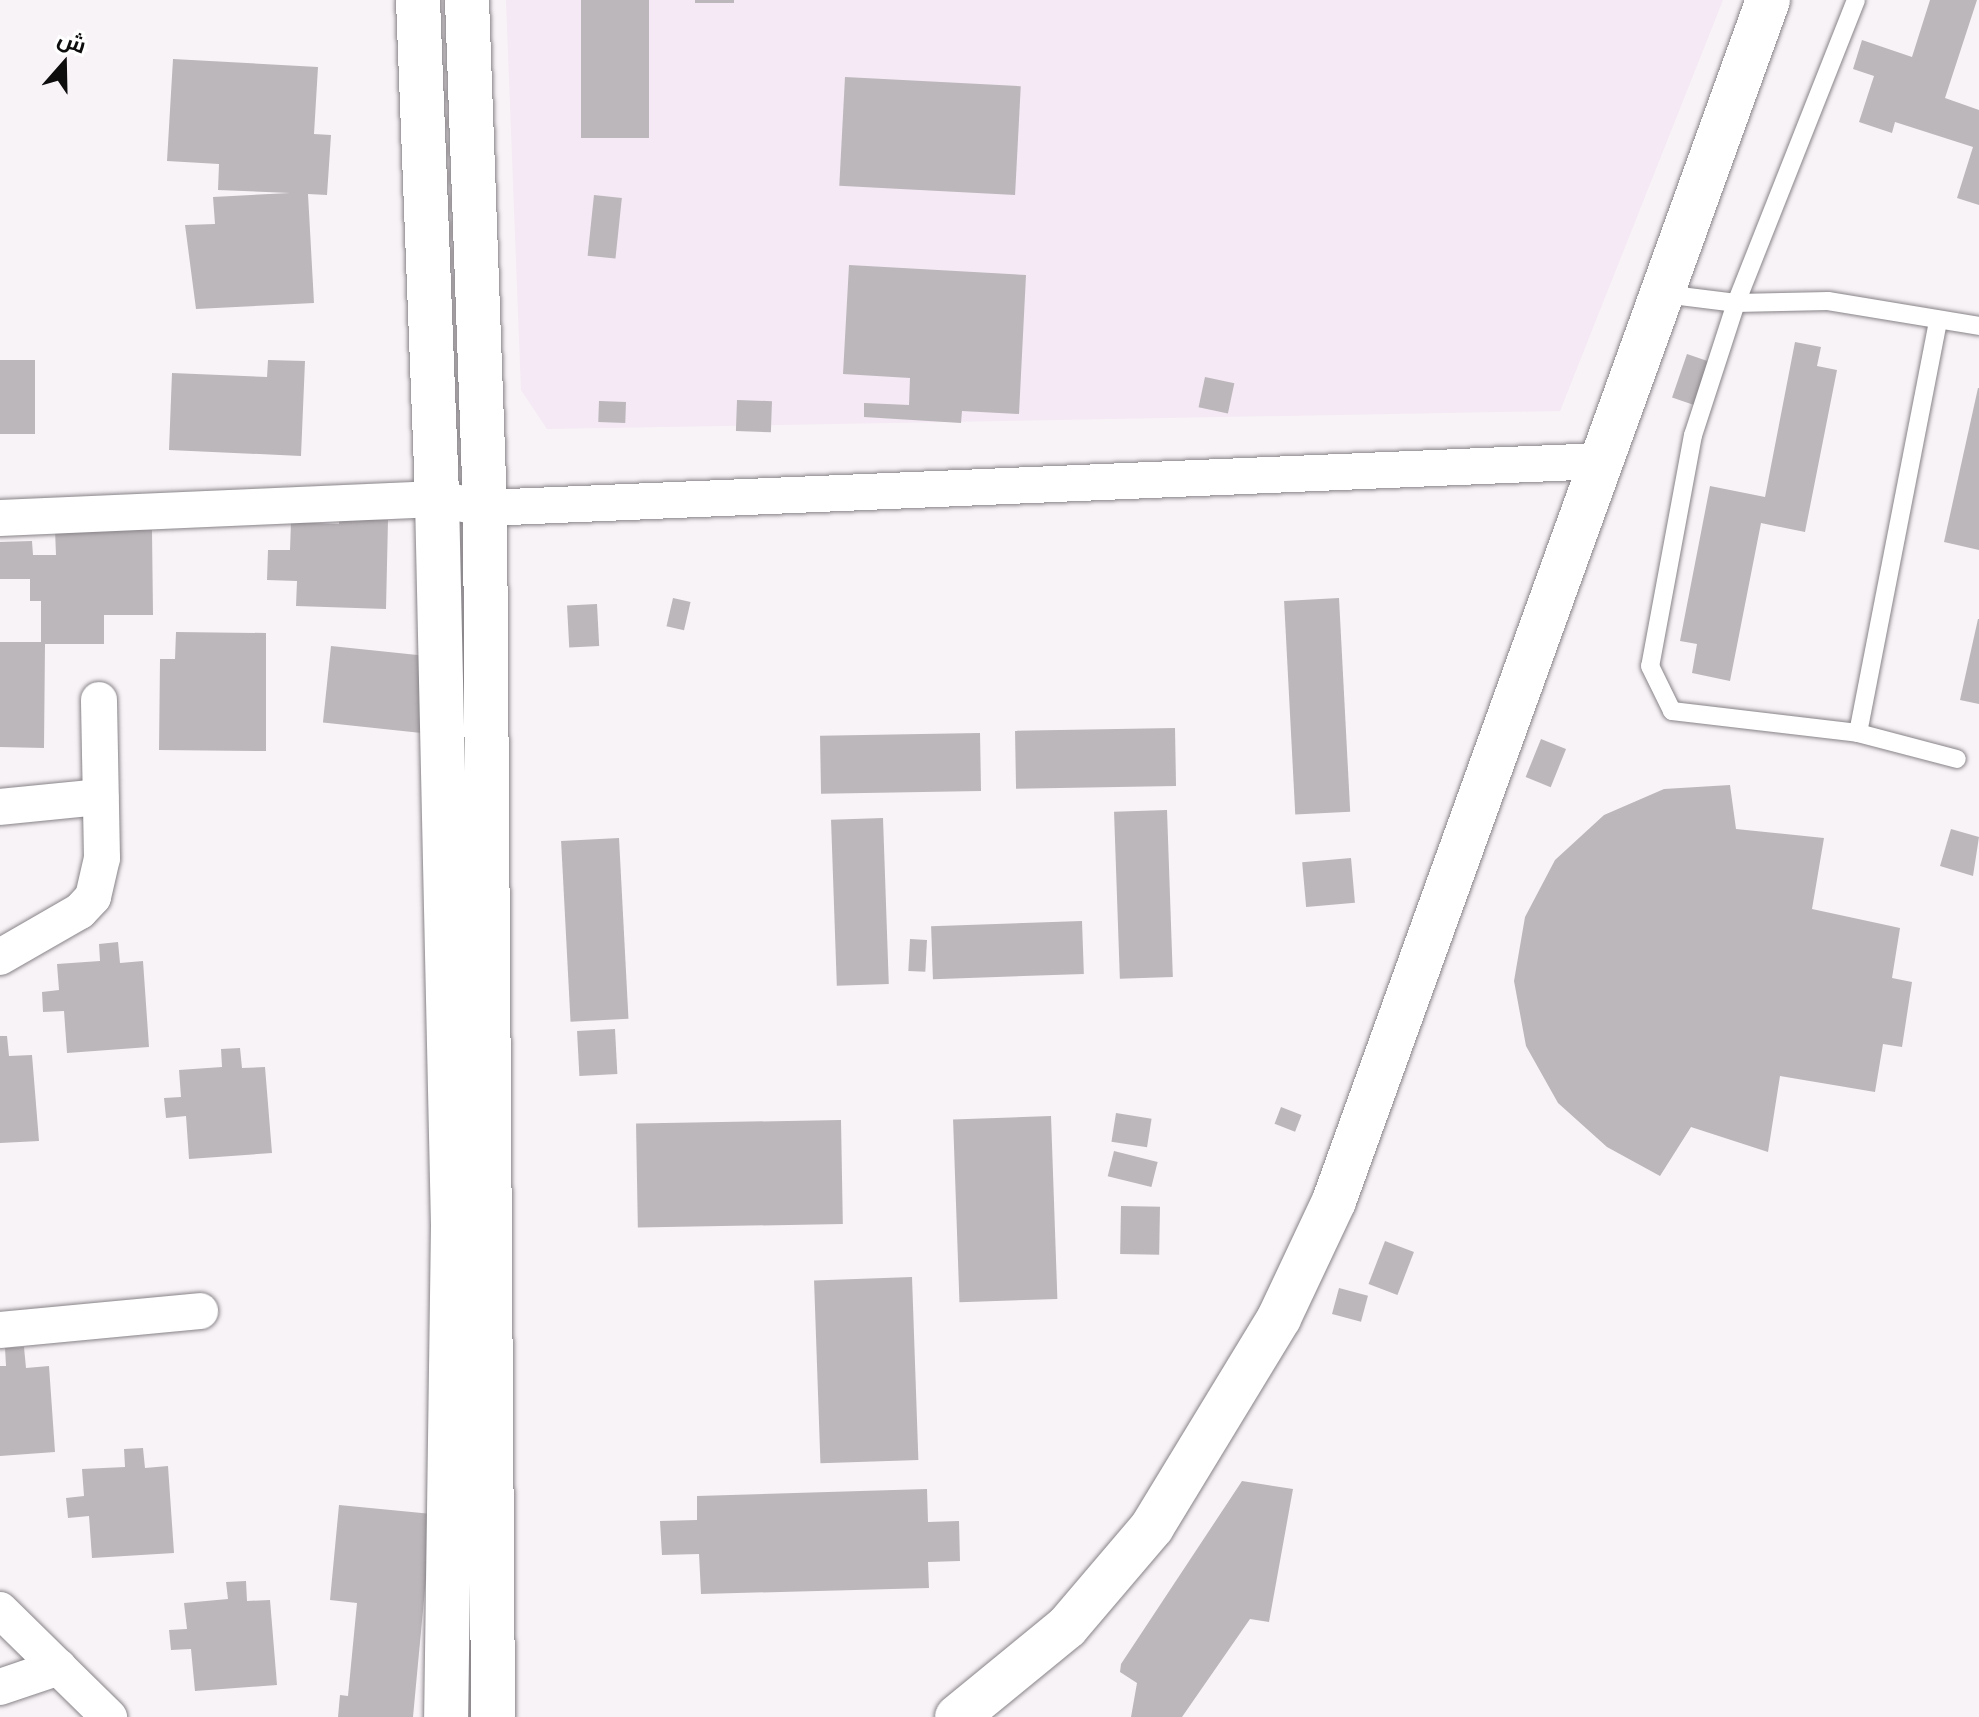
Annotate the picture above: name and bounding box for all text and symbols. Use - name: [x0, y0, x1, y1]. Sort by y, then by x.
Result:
- north arrow: [24, 24, 104, 104]
- text: ش: [54, 24, 90, 58]

